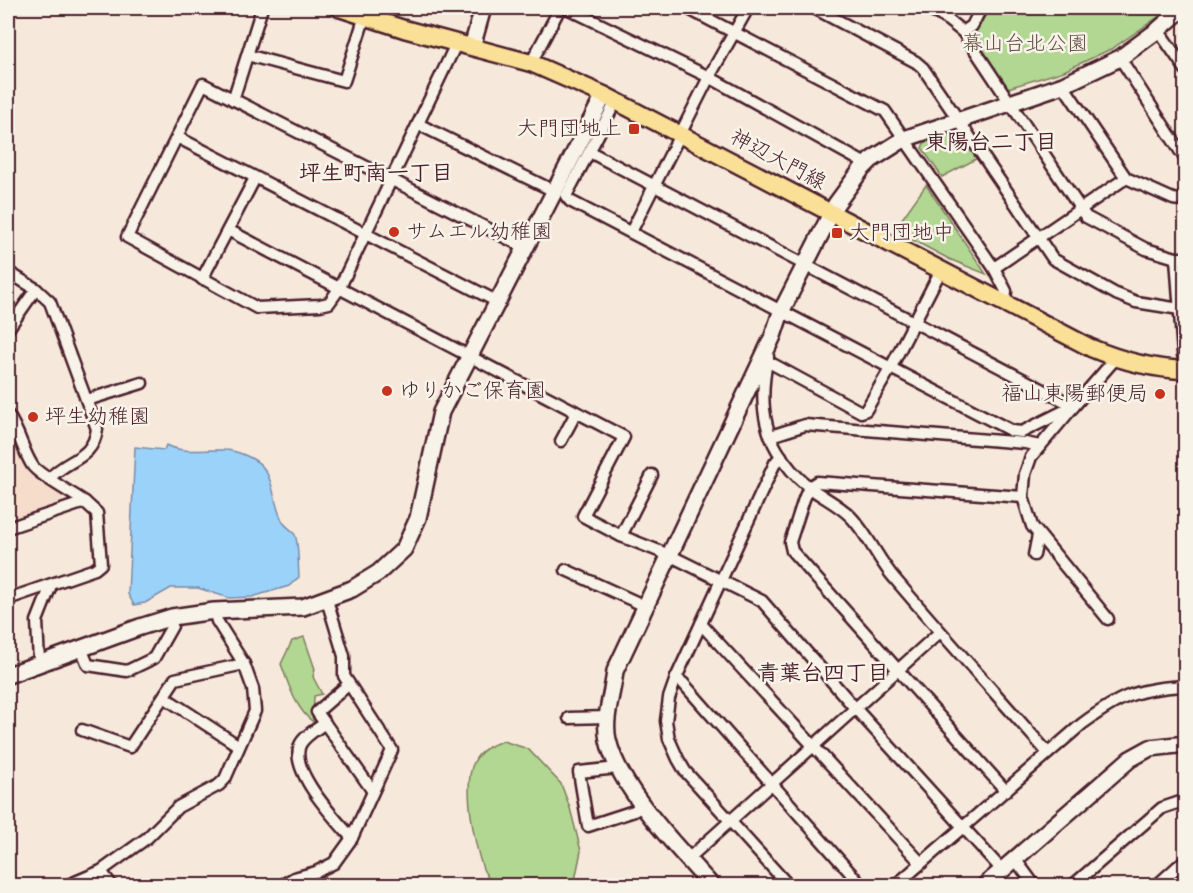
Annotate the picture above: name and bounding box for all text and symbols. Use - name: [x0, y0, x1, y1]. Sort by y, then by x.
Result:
- park label: 幕山台北公園: [962, 30, 1088, 58]
- place label: 大門団地上: [517, 115, 622, 143]
- marker: 大門団地上: [627, 122, 641, 136]
- street label: 神辺大門線: [725, 123, 831, 197]
- district label: 東陽台二丁目: [925, 129, 1057, 157]
- district label: 坪生町南一丁目: [299, 160, 453, 188]
- place label: サムエル幼稚園: [406, 218, 552, 246]
- place label: 大門団地中: [849, 219, 954, 247]
- marker: サムエル幼稚園: [387, 225, 401, 239]
- marker: 大門団地中: [830, 226, 844, 240]
- place label: ゆりかご保育園: [399, 377, 546, 405]
- place label: 福山東陽郵便局: [1001, 380, 1148, 408]
- marker: ゆりかご保育園: [380, 384, 394, 398]
- marker: 福山東陽郵便局: [1153, 387, 1167, 401]
- place label: 坪生幼稚園: [45, 403, 150, 431]
- marker: 坪生幼稚園: [26, 410, 40, 424]
- district label: 青葉台四丁目: [757, 660, 889, 688]

